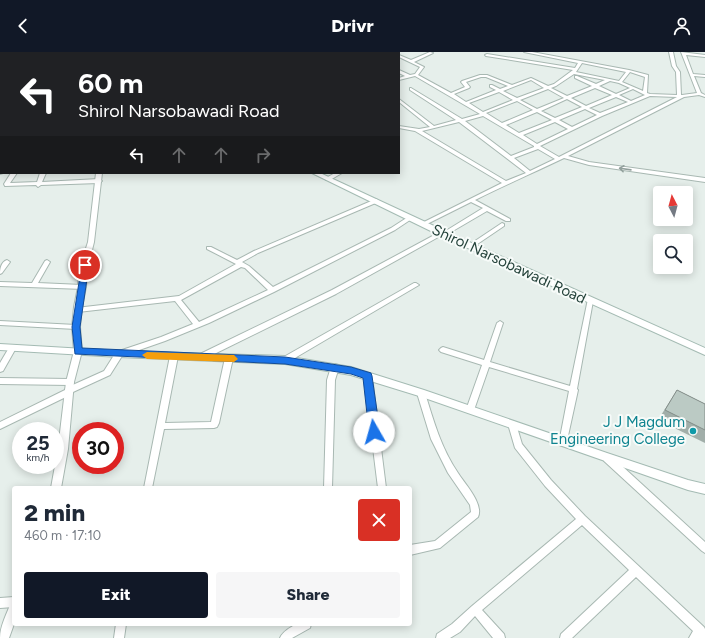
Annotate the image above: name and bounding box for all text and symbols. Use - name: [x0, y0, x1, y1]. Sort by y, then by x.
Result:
- icon: back: [12, 15, 34, 37]
- text: Drivr: [331, 15, 374, 37]
- icon: person: [671, 15, 693, 37]
- text: 60 m: [78, 66, 143, 100]
- icon: left: [12, 68, 64, 120]
- text: Shirol Narsobawadi Road: [78, 100, 280, 122]
- icon: left: [126, 144, 148, 166]
- icon: ahead: [168, 144, 190, 166]
- icon: ahead: [210, 144, 232, 166]
- icon: right: [252, 144, 274, 166]
- one-way arrow: [619, 165, 632, 173]
- north arrow: [653, 186, 693, 226]
- map controls: [653, 186, 693, 274]
- street label: Shirol Narsobawadi Road: [429, 220, 589, 308]
- button: search: [653, 234, 693, 274]
- pin: [68, 248, 102, 282]
- icon: arrive: [74, 254, 96, 276]
- position arrow: [353, 411, 395, 453]
- place label: J J Magdum Engineering College: [550, 413, 685, 448]
- speed limit sign: 30: [72, 422, 124, 474]
- marker: J J Magdum Engineering College: [688, 426, 698, 436]
- text: 25: [26, 431, 50, 455]
- text: km/h: [27, 451, 49, 464]
- text: 2 min: [24, 498, 85, 527]
- button: close: [358, 499, 400, 541]
- text: 460 m · 17:10: [24, 528, 101, 543]
- button: Exit: [24, 572, 208, 618]
- button: Share: [216, 572, 400, 618]

